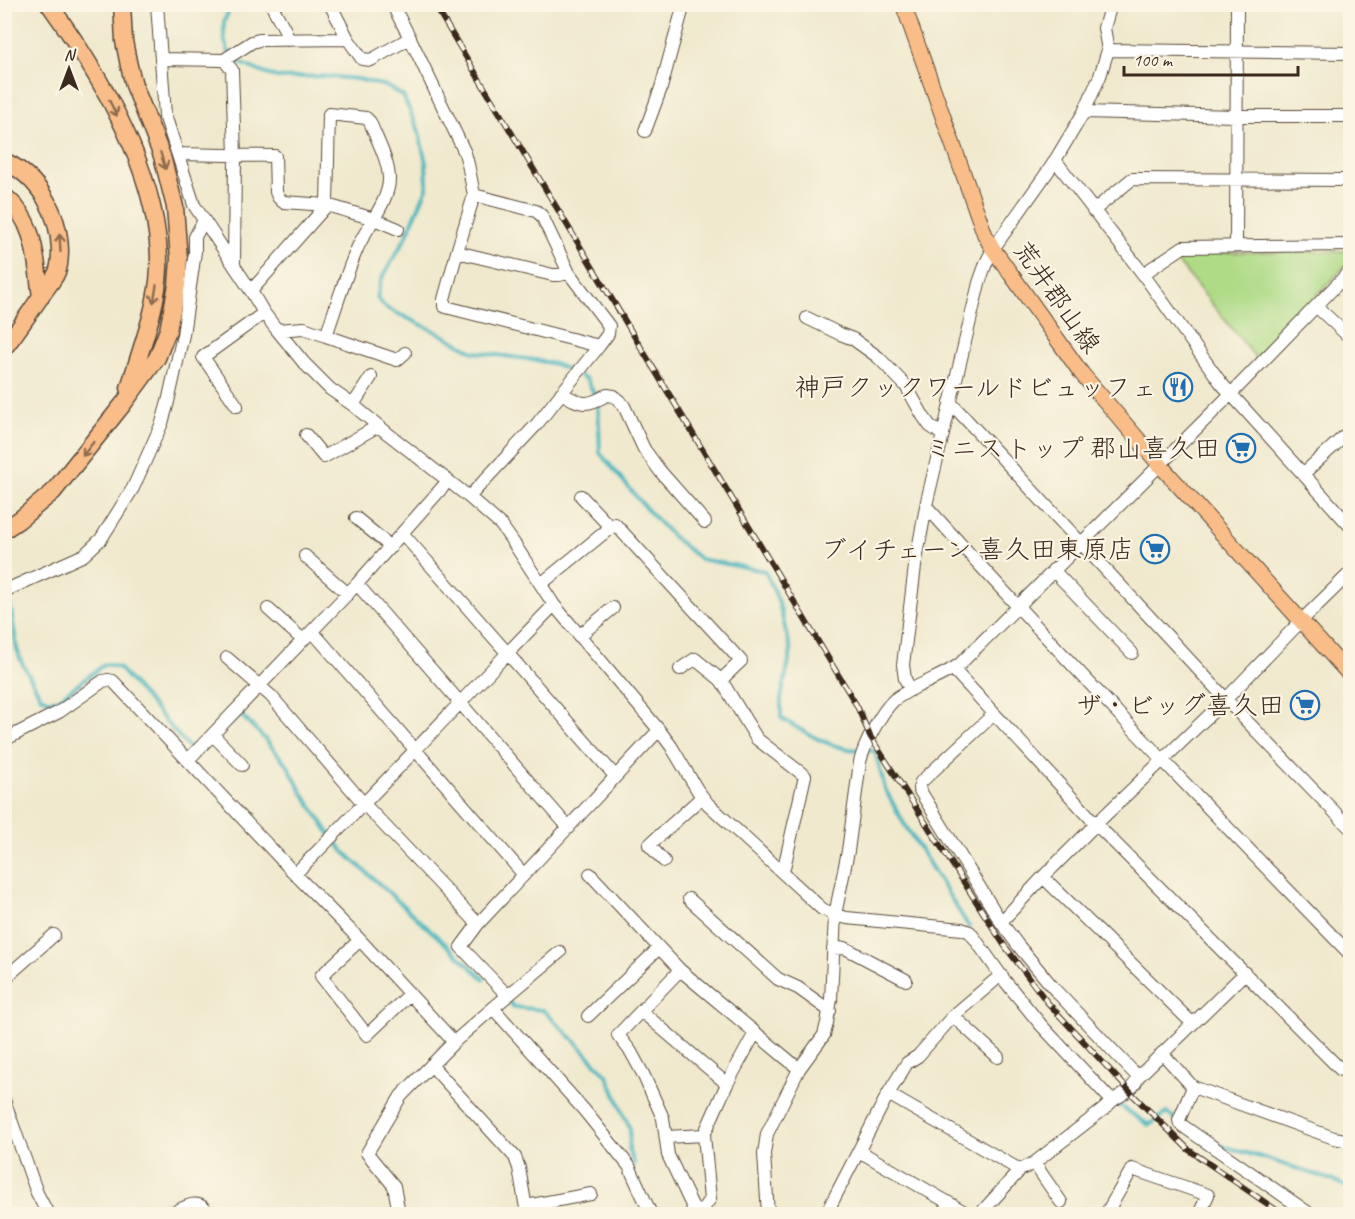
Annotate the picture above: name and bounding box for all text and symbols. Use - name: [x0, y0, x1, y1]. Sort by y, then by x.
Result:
- north arrow: [39, 39, 99, 99]
- scale bar: [1124, 39, 1298, 77]
- text: N: [64, 45, 77, 65]
- text: 100 m: [1133, 49, 1174, 71]
- one-way arrow: [107, 98, 119, 116]
- one-way arrow: [158, 152, 169, 171]
- one-way arrow: [54, 234, 65, 254]
- street label: 荒井郡山線: [1006, 234, 1108, 360]
- one-way arrow: [149, 284, 160, 304]
- place label: 神戸クックワールドビュッフェ: [795, 371, 1157, 404]
- restaurant icon: 神戸クックワールドビュッフェ: [1162, 371, 1194, 403]
- place label: ミニストップ 郡山喜久田: [925, 432, 1220, 465]
- supermarket icon: ミニストップ 郡山喜久田: [1225, 432, 1257, 464]
- one-way arrow: [81, 441, 94, 457]
- place label: ブイチェーン 喜久田東原店: [820, 533, 1134, 566]
- supermarket icon: ブイチェーン 喜久田東原店: [1139, 533, 1171, 565]
- place label: ザ・ビッグ喜久田: [1076, 689, 1284, 722]
- supermarket icon: ザ・ビッグ喜久田: [1289, 689, 1321, 721]

